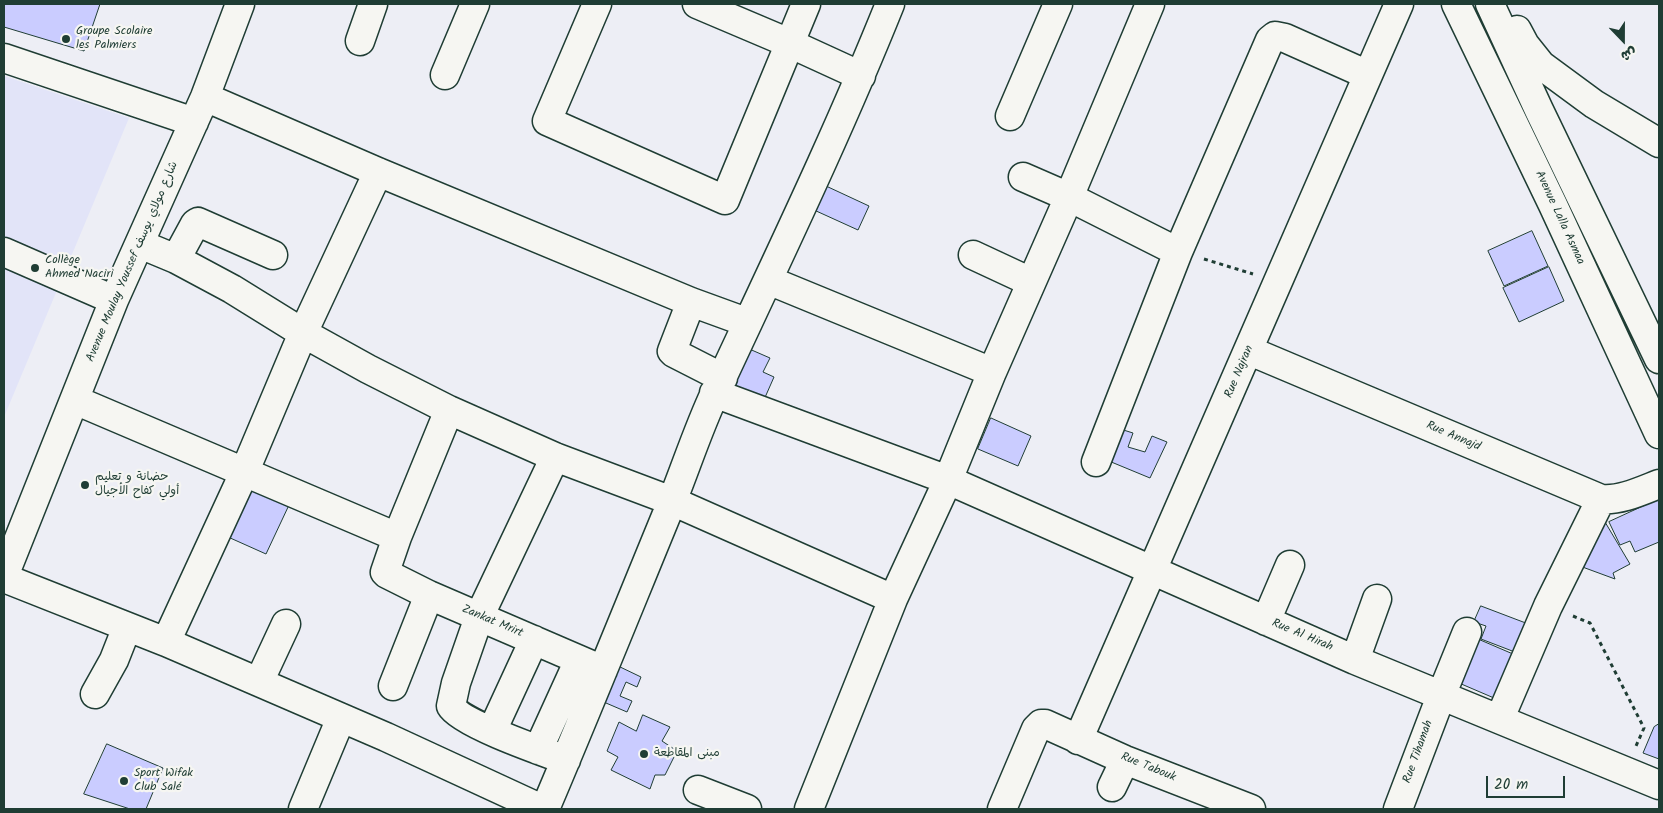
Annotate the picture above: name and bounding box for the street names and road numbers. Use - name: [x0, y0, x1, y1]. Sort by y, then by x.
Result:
- street label: Avenue Moulay Youssef شارع مولاي يوسف: [84, 160, 182, 364]
- street label: Avenue Lalla Asmaa: [1531, 169, 1587, 267]
- street label: Rue Najran: [1222, 344, 1258, 400]
- street label: Rue Annajd: [1424, 419, 1482, 455]
- street label: Zankat Mrirt: [459, 603, 525, 641]
- street label: Rue Al Hirah: [1269, 617, 1335, 655]
- street label: Rue Tihamah: [1401, 719, 1437, 785]
- street label: Rue Tabouk: [1118, 750, 1178, 786]

